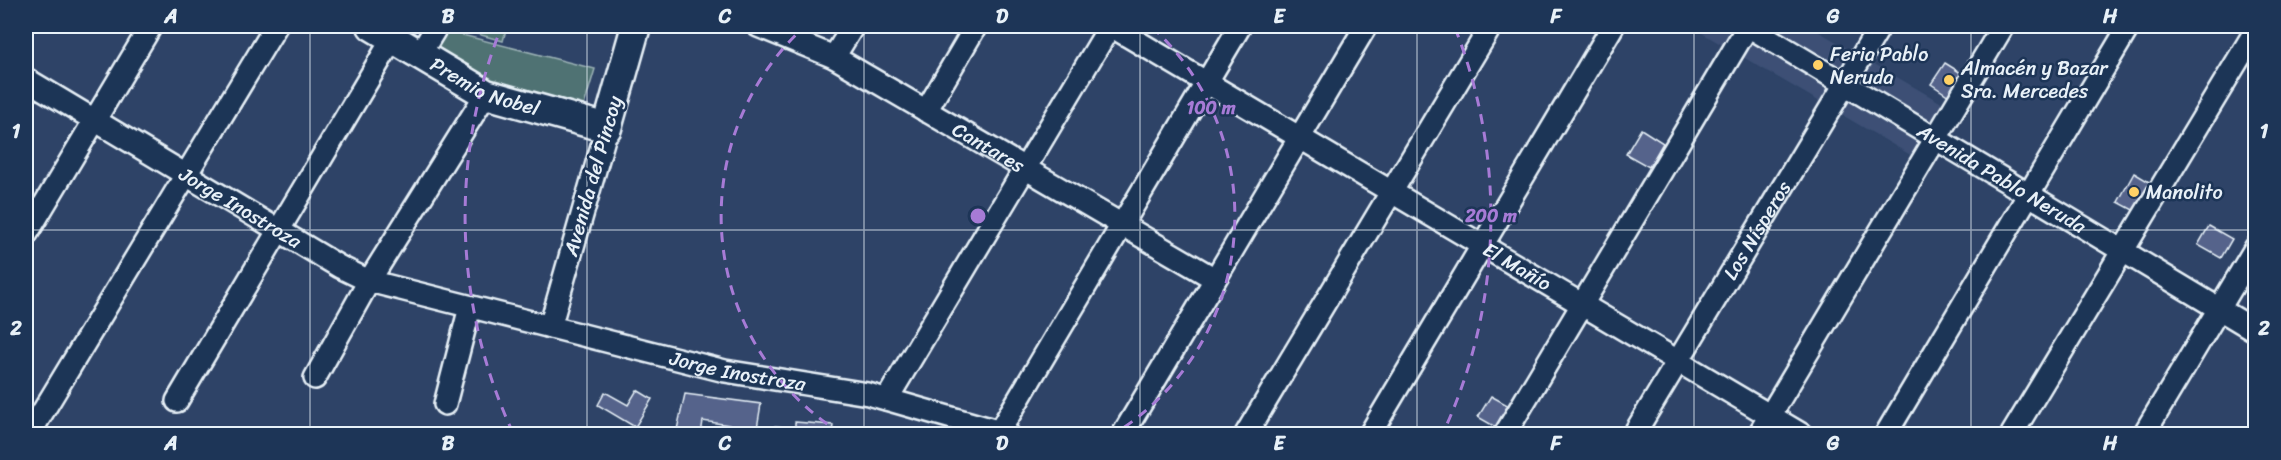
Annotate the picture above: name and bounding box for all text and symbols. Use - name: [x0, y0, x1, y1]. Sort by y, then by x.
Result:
- text: A: [163, 0, 178, 34]
- text: B: [442, 0, 455, 34]
- text: C: [718, 0, 732, 34]
- text: D: [996, 0, 1009, 34]
- text: E: [1273, 0, 1286, 34]
- text: F: [1550, 0, 1563, 34]
- text: G: [1826, 0, 1840, 34]
- text: H: [2102, 0, 2118, 34]
- place label: Feria Pablo Neruda: [1830, 37, 1928, 95]
- street label: Premio Nobel: [423, 47, 545, 126]
- place label: Almacén y Bazar Sra. Mercedes: [1960, 51, 2109, 109]
- marker: Feria Pablo Neruda: [1811, 58, 1825, 72]
- marker: Almacén y Bazar Sra. Mercedes: [1942, 73, 1956, 87]
- street label: Avenida del Pincoy: [553, 91, 633, 261]
- text: 100 m: [1187, 92, 1236, 124]
- street label: Cantares: [946, 112, 1032, 183]
- street label: Avenida Pablo Neruda: [1909, 113, 2094, 243]
- text: 1: [12, 114, 21, 149]
- text: 1: [2260, 114, 2269, 149]
- street label: Jorge Inostroza: [171, 156, 309, 258]
- street label: Los Nísperos: [1713, 173, 1801, 287]
- place label: Manolito: [2146, 175, 2223, 210]
- marker: Manolito: [2127, 185, 2141, 199]
- text: 200 m: [1464, 200, 1517, 232]
- centre of rings: [968, 206, 988, 226]
- street label: El Mañío: [1476, 232, 1558, 300]
- text: 2: [9, 311, 22, 346]
- text: 2: [2257, 311, 2270, 346]
- street label: Jorge Inostroza: [665, 340, 809, 401]
- text: A: [163, 426, 178, 460]
- text: B: [442, 426, 455, 460]
- text: C: [718, 426, 732, 460]
- text: D: [996, 426, 1009, 460]
- text: E: [1273, 426, 1286, 460]
- text: F: [1550, 426, 1563, 460]
- text: G: [1826, 426, 1840, 460]
- text: H: [2102, 426, 2118, 460]

